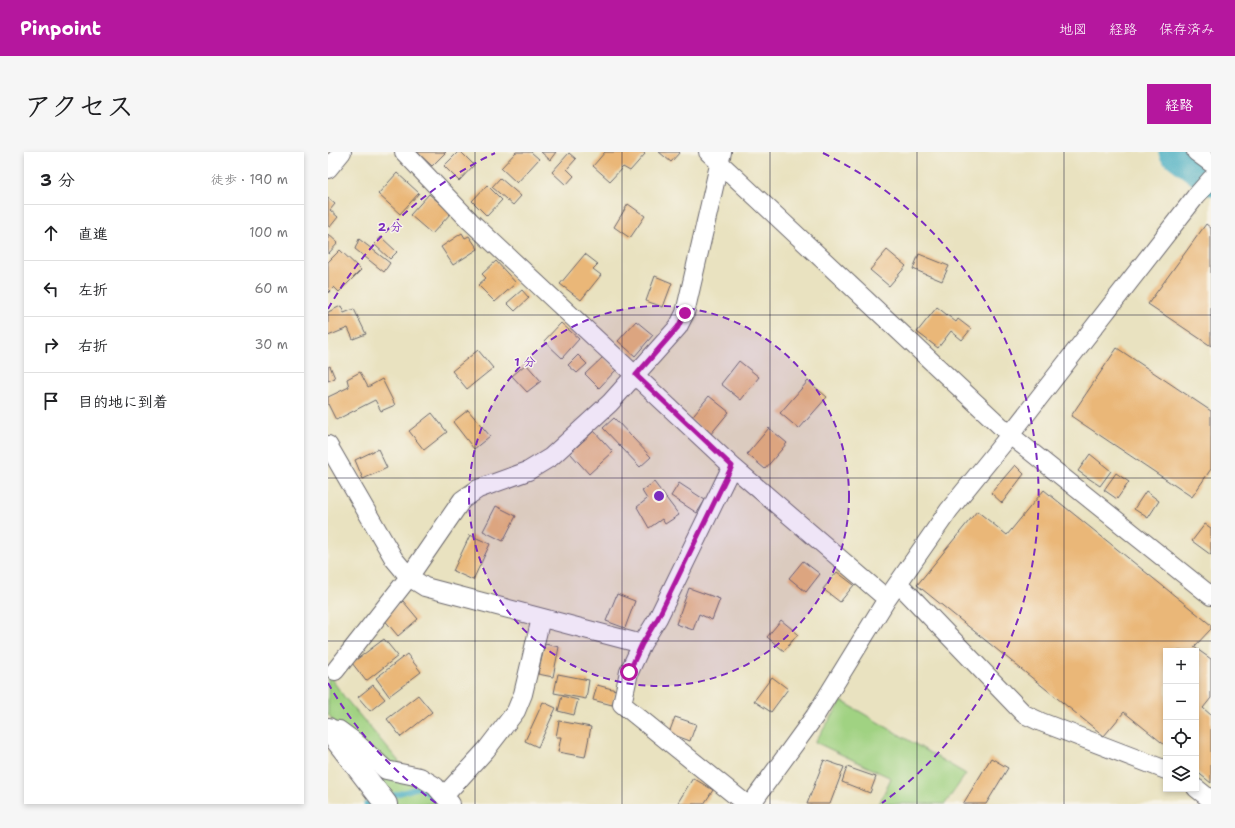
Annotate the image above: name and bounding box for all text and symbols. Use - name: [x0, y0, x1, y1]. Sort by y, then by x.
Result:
- text: Pinpoint: [20, 16, 101, 41]
- text: 地図: [1059, 20, 1087, 38]
- text: 経路: [1109, 20, 1137, 38]
- text: 保存済み: [1159, 20, 1215, 38]
- button: 経路: [1147, 84, 1211, 124]
- text: アクセス: [24, 87, 134, 125]
- text: 3 分: [40, 169, 75, 191]
- text: 徒歩 · 190 m: [211, 171, 288, 188]
- text: 2 分: [378, 219, 402, 235]
- icon: ahead: [40, 222, 62, 244]
- text: 直進: [78, 224, 108, 244]
- text: 100 m: [249, 224, 288, 241]
- icon: left: [40, 278, 62, 300]
- text: 左折: [78, 280, 108, 300]
- text: 60 m: [255, 280, 288, 297]
- route end: [676, 304, 694, 322]
- icon: right: [40, 334, 62, 356]
- text: 右折: [78, 336, 108, 356]
- text: 30 m: [254, 336, 288, 353]
- text: 1 分: [514, 354, 536, 370]
- icon: arrive: [40, 390, 62, 412]
- text: 目的地に到着: [78, 392, 168, 412]
- centre of rings: [652, 489, 666, 503]
- map controls: [1163, 648, 1199, 792]
- button: +: [1163, 648, 1199, 684]
- route start: [620, 663, 638, 681]
- button: −: [1163, 684, 1199, 720]
- button: locate: [1163, 720, 1199, 756]
- button: layers: [1163, 756, 1199, 792]

